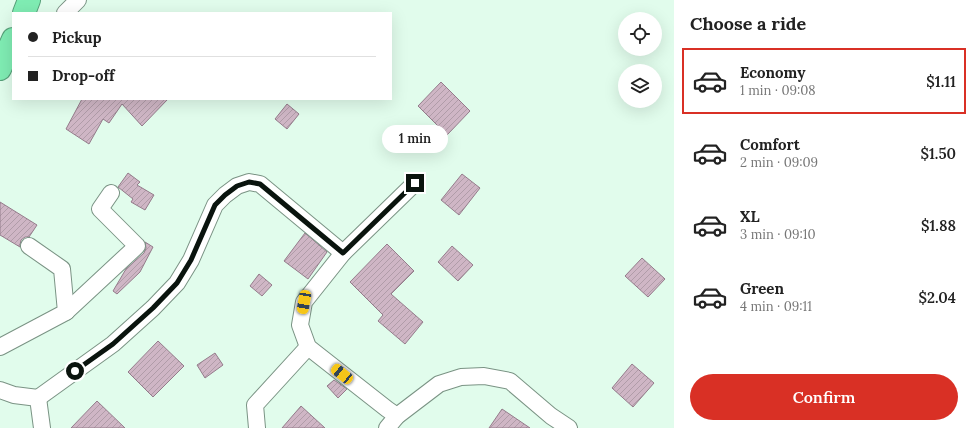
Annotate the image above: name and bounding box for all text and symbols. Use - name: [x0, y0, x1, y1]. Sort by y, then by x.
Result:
- map controls: [618, 12, 662, 108]
- button: locate: [618, 12, 662, 56]
- text: Choose a ride: [690, 12, 806, 35]
- text: Pickup: [52, 28, 101, 47]
- icon: car: [692, 63, 728, 99]
- text: Economy: [740, 63, 805, 82]
- button: layers: [618, 64, 662, 108]
- text: Drop-off: [52, 66, 114, 85]
- text: $1.11: [926, 72, 956, 91]
- text: 1 min · 09:08: [740, 82, 816, 99]
- callout: 1 min: [382, 125, 448, 153]
- text: 1 min: [399, 130, 431, 147]
- icon: car: [692, 135, 728, 171]
- text: Comfort: [740, 135, 800, 154]
- text: $1.50: [920, 144, 956, 163]
- text: 2 min · 09:09: [740, 154, 818, 171]
- route end: [406, 174, 424, 192]
- icon: car: [692, 207, 728, 243]
- text: XL: [740, 207, 760, 226]
- text: $1.88: [921, 216, 956, 235]
- text: 3 min · 09:10: [740, 226, 816, 243]
- icon: car: [692, 279, 728, 315]
- text: Green: [740, 279, 784, 298]
- text: $2.04: [918, 288, 956, 307]
- car: [296, 289, 312, 315]
- text: 4 min · 09:11: [740, 298, 812, 315]
- route start: [66, 362, 84, 380]
- car: [329, 362, 355, 386]
- button: Confirm: [690, 374, 958, 420]

